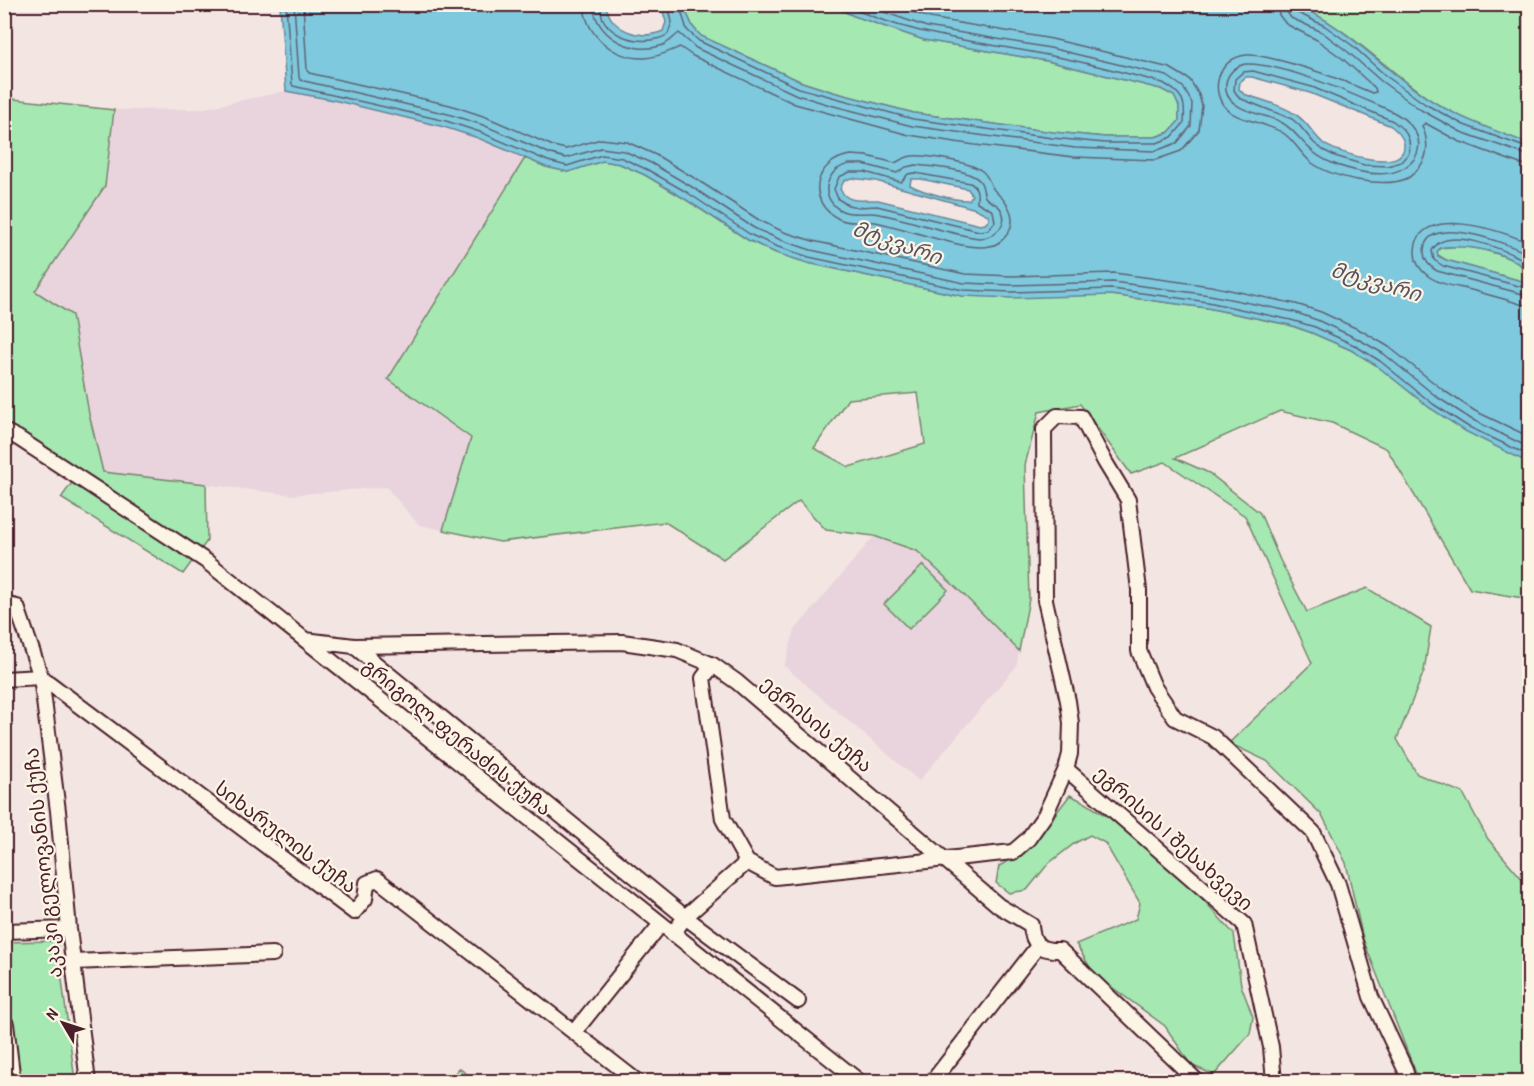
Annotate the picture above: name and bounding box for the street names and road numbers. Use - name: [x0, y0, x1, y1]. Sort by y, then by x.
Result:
- street label: გრიგოლ ფერაძის ქუჩა: [357, 652, 557, 821]
- street label: ეგრისის ქუჩა: [756, 669, 879, 778]
- street label: აკაკი გელოვანის ქუჩა: [17, 747, 68, 980]
- street label: ეგრისის I შესახვევი: [1089, 759, 1260, 916]
- street label: სიხარულის ქუჩა: [210, 774, 363, 899]

